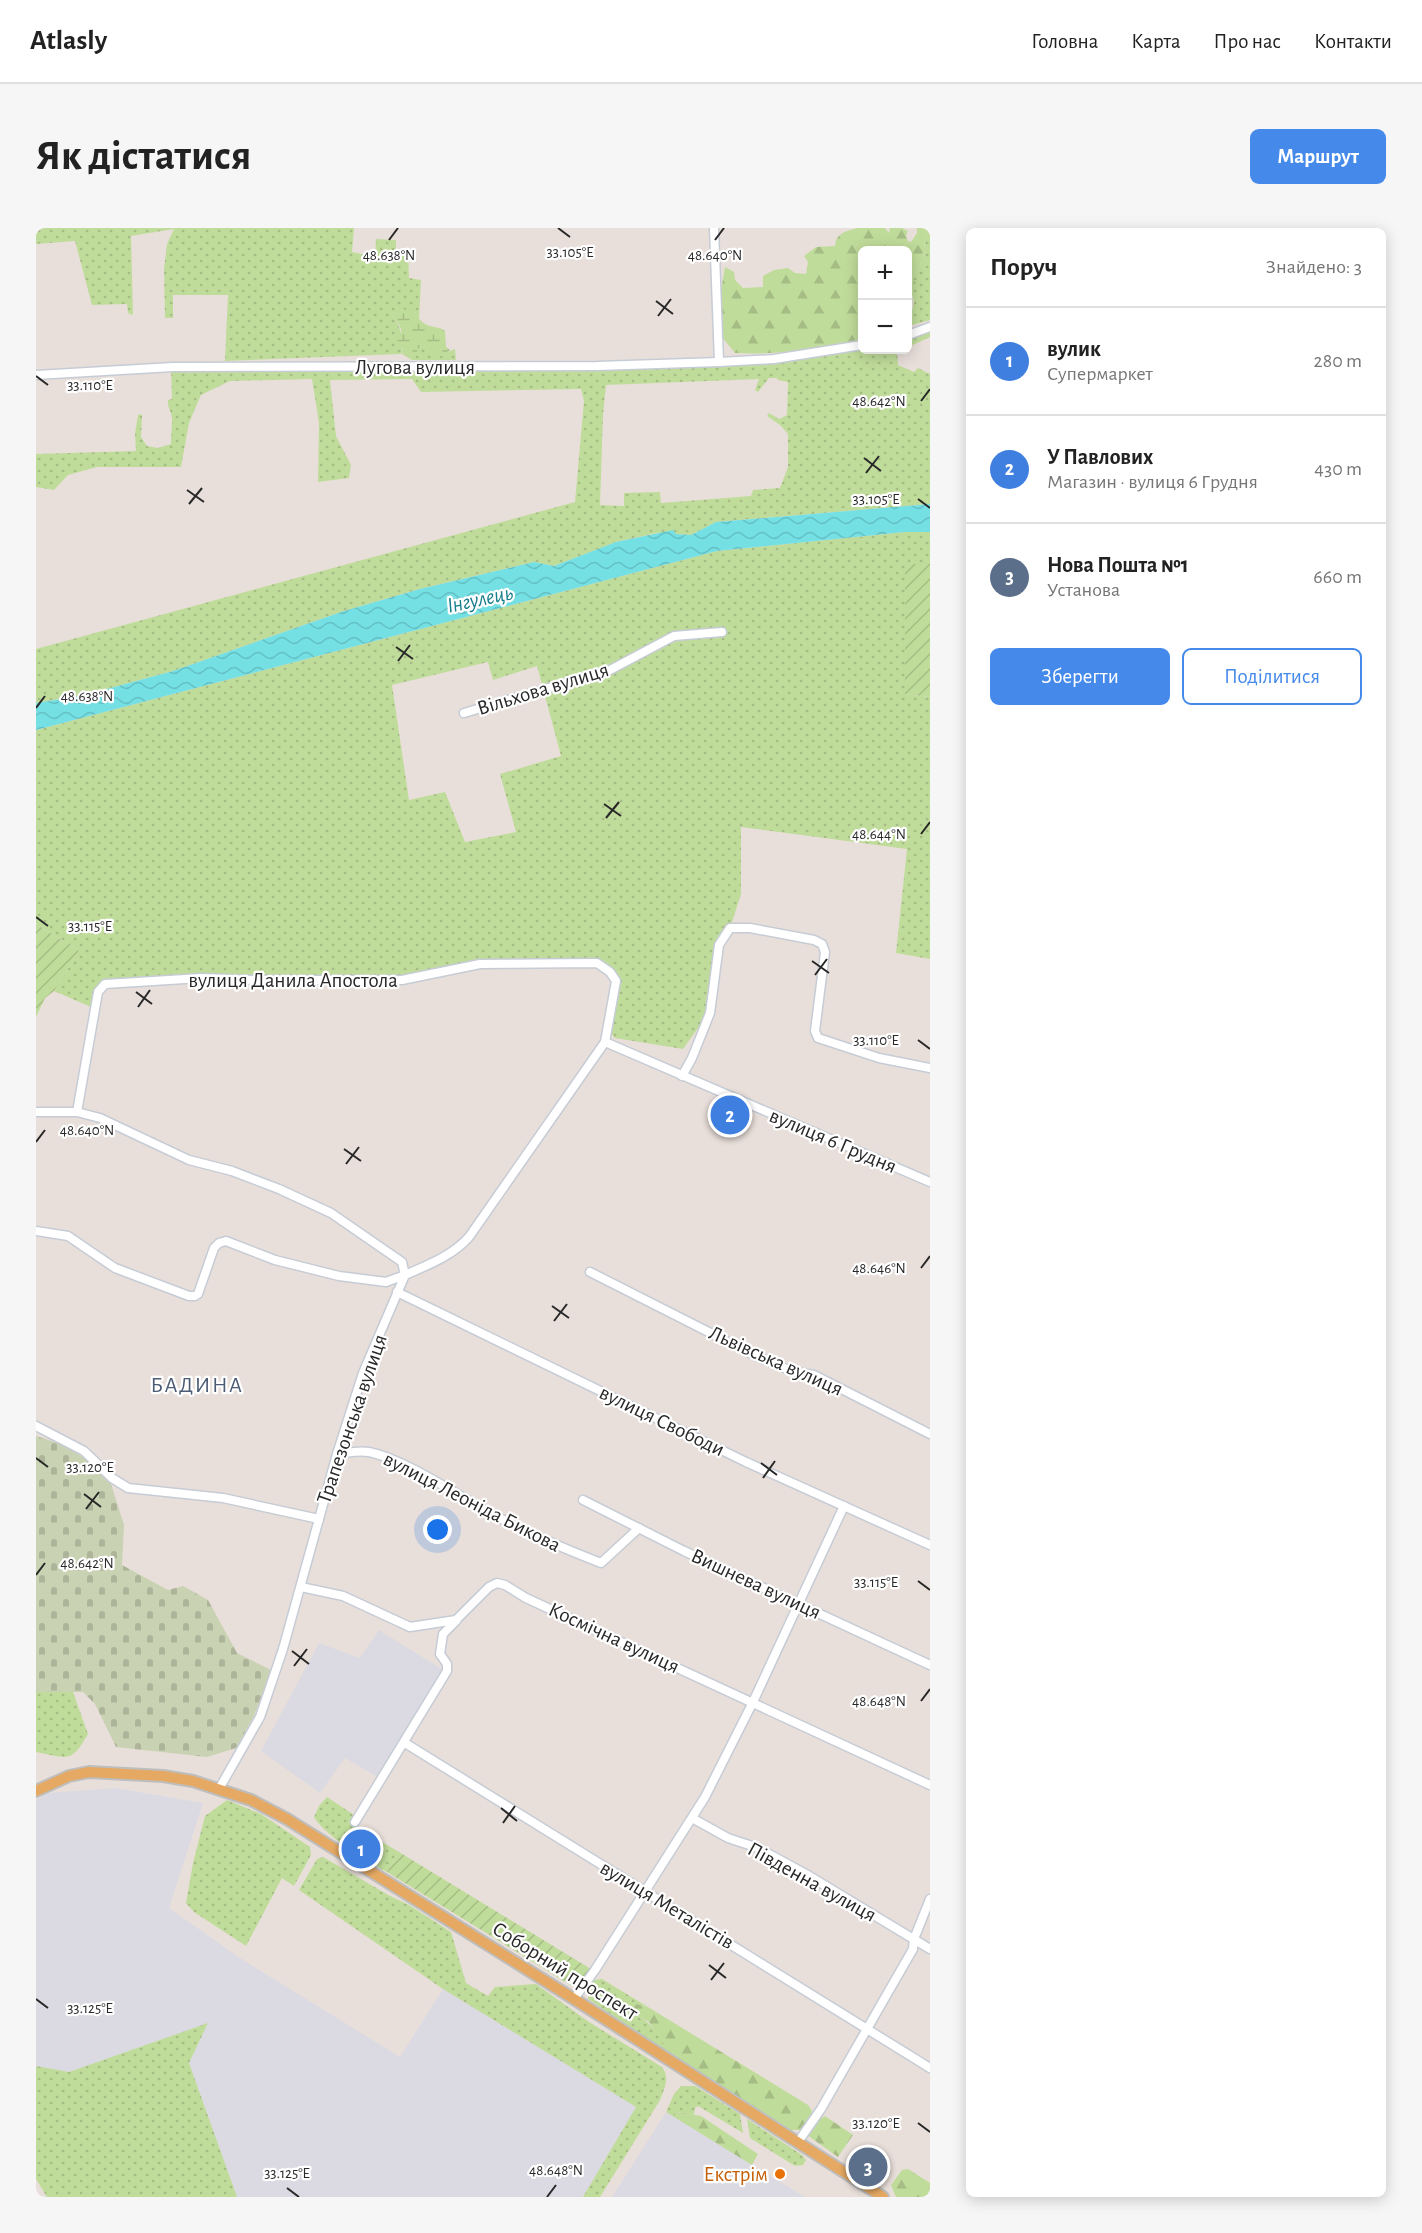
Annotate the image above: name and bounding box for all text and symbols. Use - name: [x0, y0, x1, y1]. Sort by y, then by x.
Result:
- text: Atlasly: [30, 27, 107, 55]
- text: Головна: [1031, 31, 1098, 52]
- text: Карта: [1131, 31, 1181, 52]
- text: Про нас: [1214, 31, 1281, 52]
- text: Контакти: [1314, 31, 1392, 52]
- button: Маршрут: [1250, 129, 1386, 184]
- text: Як дістатися: [36, 135, 251, 177]
- text: 33.105°E: [547, 245, 593, 260]
- map controls: [858, 246, 912, 354]
- button: +: [858, 246, 912, 300]
- text: 48.638°N: [363, 248, 415, 263]
- text: 48.640°N: [688, 248, 742, 263]
- text: Поруч: [990, 254, 1057, 280]
- text: Знайдено: 3: [1266, 257, 1362, 277]
- button: −: [858, 300, 912, 354]
- text: вулик: [1047, 338, 1101, 360]
- text: 1: [1006, 351, 1013, 371]
- text: 280 m: [1314, 351, 1362, 371]
- street label: Лугова вулиця: [355, 357, 475, 378]
- text: Супермаркет: [1047, 364, 1153, 384]
- text: 33.110°E: [67, 378, 113, 393]
- text: 48.642°N: [852, 394, 906, 409]
- text: У Павлових: [1047, 446, 1153, 468]
- text: 2: [1005, 459, 1014, 479]
- text: 430 m: [1314, 459, 1362, 479]
- text: Магазин · вулиця 6 Грудня: [1047, 472, 1258, 492]
- text: 33.105°E: [853, 492, 899, 507]
- text: Нова Пошта №1: [1047, 554, 1189, 576]
- text: 3: [1005, 567, 1014, 587]
- text: 660 m: [1313, 567, 1362, 587]
- text: Установа: [1047, 580, 1120, 600]
- water label: Інгулець: [445, 581, 515, 617]
- button: Зберегти: [990, 648, 1170, 705]
- button: Поділитися: [1182, 648, 1362, 705]
- street label: Вільхова вулиця: [475, 659, 611, 719]
- text: 48.638°N: [61, 689, 113, 704]
- text: 48.644°N: [852, 827, 906, 842]
- text: 33.115°E: [68, 919, 112, 934]
- street label: вулиця Данила Апостола: [188, 970, 398, 991]
- text: 33.110°E: [853, 1033, 899, 1048]
- pin: 2: [710, 1092, 750, 1138]
- street label: вулиця 6 Грудня: [766, 1105, 900, 1177]
- text: 48.640°N: [60, 1123, 114, 1138]
- text: 48.646°N: [852, 1261, 906, 1276]
- street label: Львівська вулиця: [706, 1322, 846, 1400]
- street label: Трапезонська вулиця: [313, 1332, 391, 1506]
- district label: БАДИНА: [151, 1374, 243, 1396]
- street label: вулиця Свободи: [596, 1382, 728, 1460]
- street label: вулиця Леоніда Бикова: [380, 1448, 564, 1556]
- text: 33.120°E: [66, 1460, 114, 1475]
- your location: [423, 1515, 452, 1544]
- street label: Вишнева вулиця: [688, 1545, 824, 1623]
- text: 48.642°N: [60, 1556, 114, 1571]
- text: 33.115°E: [854, 1575, 898, 1590]
- street label: Космічна вулиця: [545, 1599, 683, 1677]
- text: 48.648°N: [852, 1694, 906, 1709]
- pin: 1: [342, 1826, 380, 1872]
- street label: Південна вулиця: [744, 1838, 880, 1926]
- street label: вулиця Металістів: [596, 1857, 738, 1953]
- street label: Соборний проспект: [489, 1918, 642, 2024]
- text: 33.125°E: [67, 2001, 113, 2016]
- text: 33.120°E: [852, 2116, 900, 2131]
- pin: 3: [848, 2144, 888, 2190]
- text: 48.648°N: [529, 2163, 583, 2178]
- place label: Екстрім: [704, 2164, 768, 2185]
- text: 33.125°E: [264, 2166, 310, 2181]
- marker: Екстрім: [773, 2167, 787, 2181]

